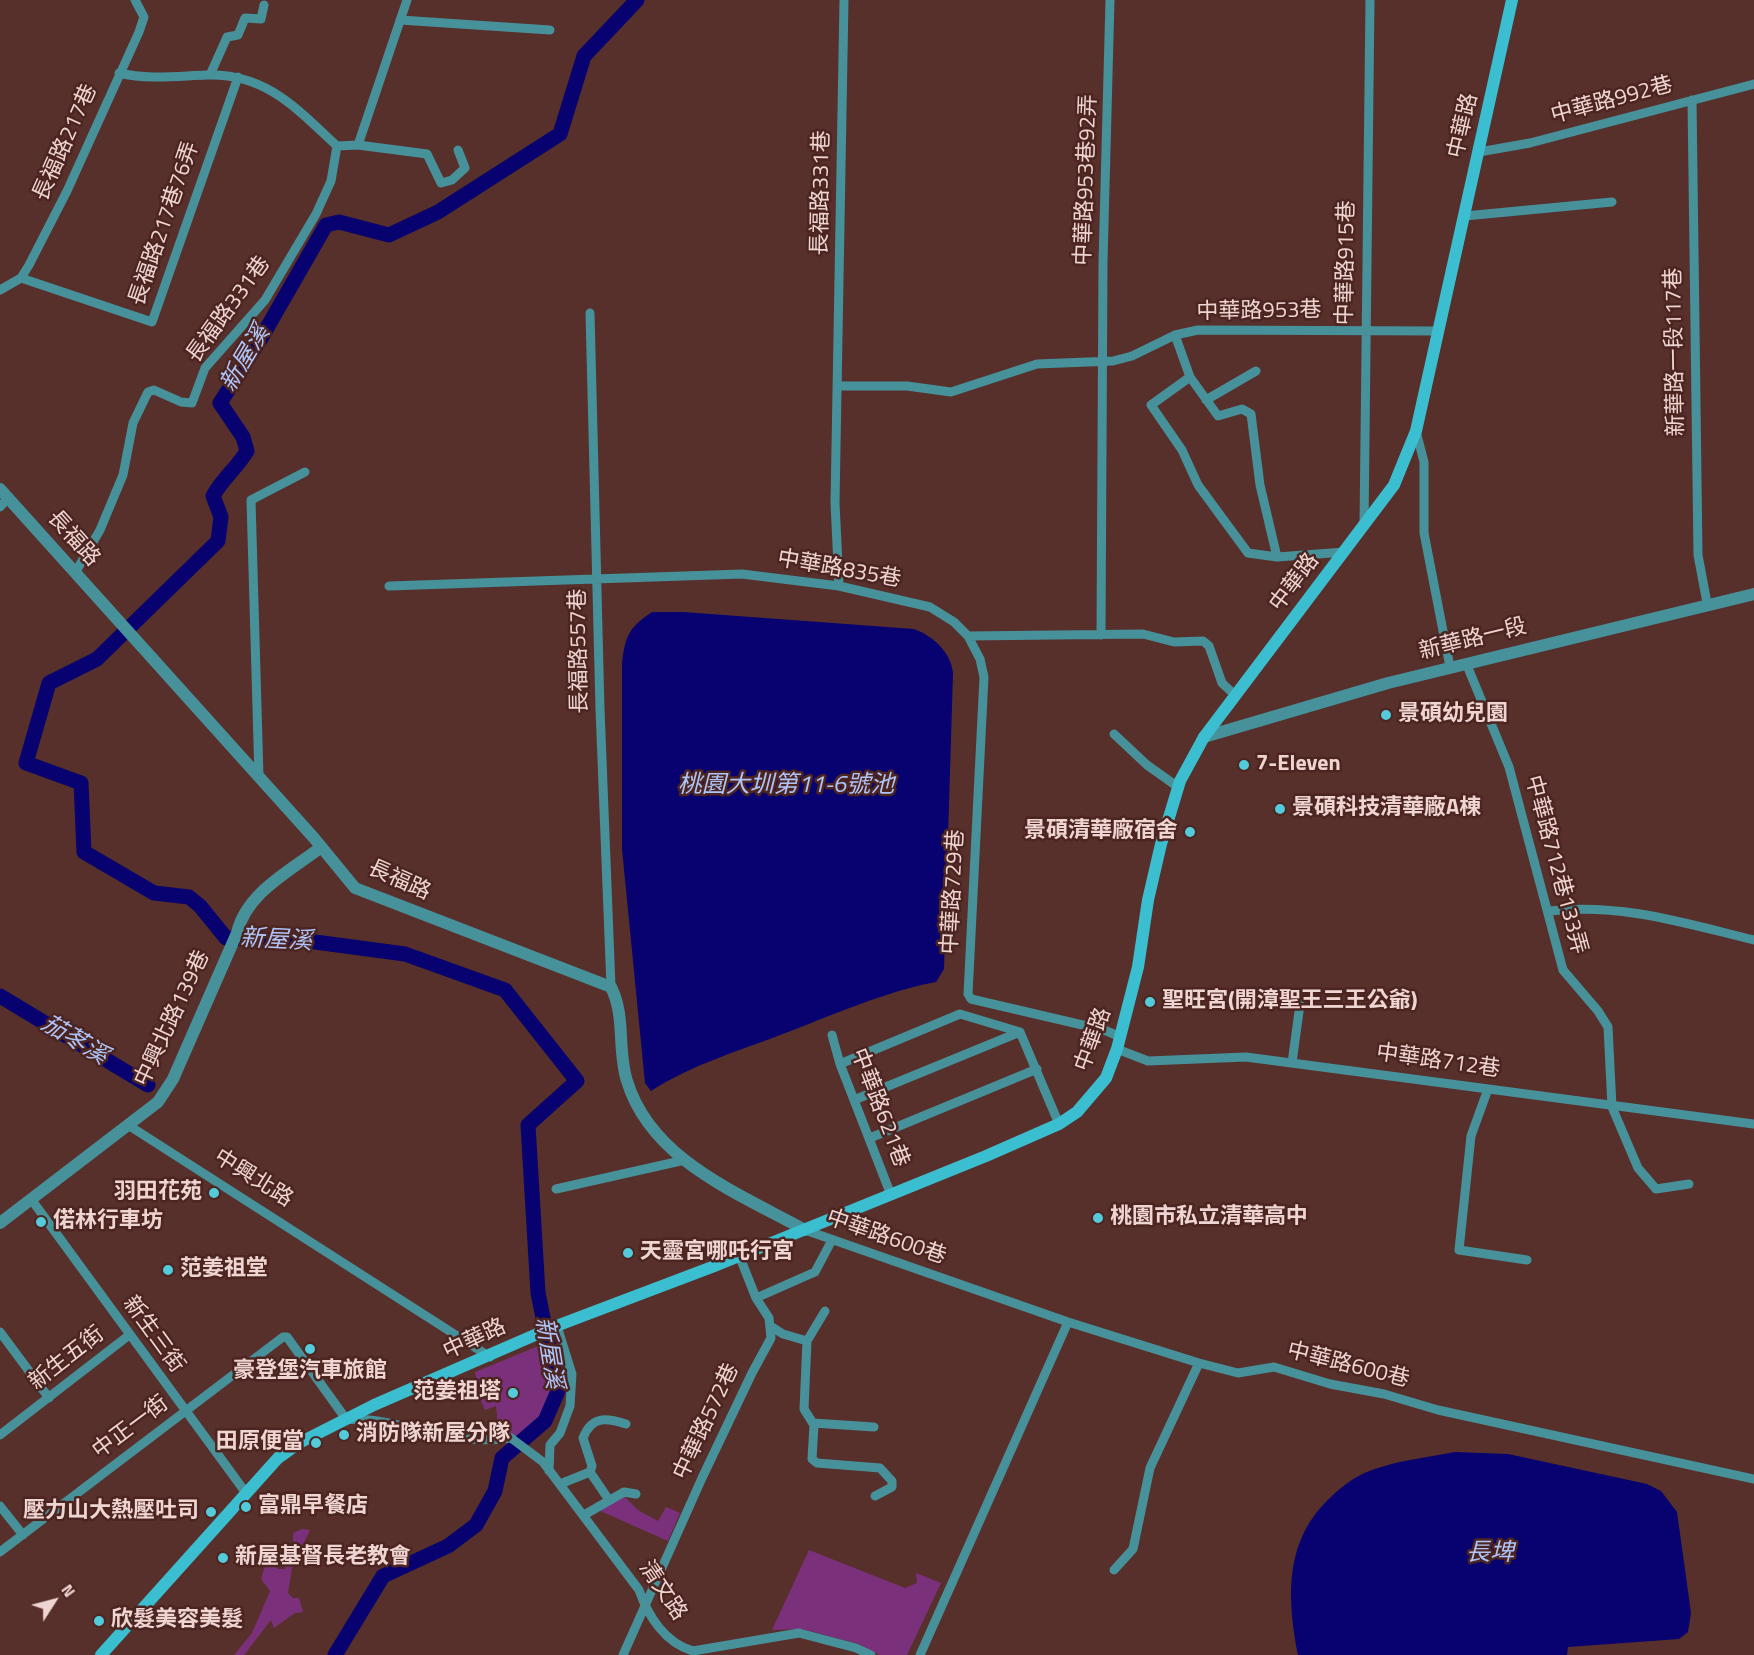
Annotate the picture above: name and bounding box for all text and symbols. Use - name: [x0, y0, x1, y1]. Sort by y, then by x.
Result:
- street label: 中華路992巷: [1548, 72, 1676, 130]
- street label: 長福路217巷: [29, 81, 103, 205]
- street label: 中華路: [1444, 91, 1484, 161]
- street label: 中華路953巷92弄: [1071, 94, 1103, 266]
- street label: 長福路331巷: [808, 130, 836, 256]
- street label: 長福路217巷76弄: [125, 139, 205, 309]
- street label: 中華路915巷: [1333, 200, 1361, 326]
- street label: 長福路331巷: [182, 252, 276, 368]
- street label: 新華路一段117巷: [1661, 267, 1691, 437]
- street label: 中華路953巷: [1196, 298, 1322, 326]
- water label: 新屋溪: [215, 321, 277, 397]
- street label: 長福路: [41, 506, 105, 572]
- street label: 中華路835巷: [775, 546, 903, 594]
- street label: 中華路: [1265, 549, 1325, 617]
- street label: 長福路557巷: [566, 588, 594, 714]
- street label: 新華路一段: [1416, 614, 1530, 666]
- place label: 景碩幼兒園: [1398, 702, 1508, 728]
- marker: 景碩幼兒園: [1379, 708, 1393, 722]
- place label: 7-Eleven: [1256, 752, 1341, 778]
- marker: 7-Eleven: [1237, 758, 1251, 772]
- water label: 桃園大圳第11-6號池: [678, 772, 894, 800]
- street label: 中華路712巷133弄: [1518, 773, 1592, 957]
- place label: 景碩科技清華廠A棟: [1292, 796, 1481, 822]
- marker: 景碩科技清華廠A棟: [1273, 802, 1287, 816]
- place label: 景碩清華廠宿舍: [1024, 819, 1178, 845]
- marker: 景碩清華廠宿舍: [1183, 825, 1197, 839]
- street label: 中華路729巷: [938, 829, 970, 955]
- street label: 長福路: [363, 856, 435, 906]
- water label: 新屋溪: [239, 925, 313, 957]
- street label: 中興北路139巷: [130, 947, 216, 1091]
- place label: 聖旺宮(開漳聖王三王公爺): [1162, 989, 1418, 1015]
- marker: 聖旺宮(開漳聖王三王公爺): [1143, 995, 1157, 1009]
- street label: 中華路: [1070, 1004, 1118, 1076]
- water label: 茄苳溪: [36, 1010, 112, 1072]
- street label: 中華路712巷: [1374, 1040, 1502, 1084]
- street label: 中華路621巷: [844, 1045, 914, 1171]
- street label: 中興北路: [209, 1144, 297, 1214]
- place label: 羽田花苑: [114, 1180, 202, 1206]
- marker: 羽田花苑: [207, 1186, 221, 1200]
- street label: 中華路600巷: [823, 1205, 949, 1271]
- place label: 桃園市私立清華高中: [1110, 1205, 1308, 1231]
- place label: 偌林行車坊: [53, 1209, 163, 1235]
- marker: 桃園市私立清華高中: [1091, 1211, 1105, 1225]
- marker: 偌林行車坊: [34, 1215, 48, 1229]
- place label: 天靈宮哪吒行宮: [640, 1240, 794, 1266]
- marker: 天靈宮哪吒行宮: [621, 1246, 635, 1260]
- place label: 范姜祖堂: [180, 1257, 268, 1283]
- marker: 范姜祖堂: [161, 1263, 175, 1277]
- street label: 新生三街: [116, 1292, 190, 1378]
- street label: 中華路: [440, 1314, 510, 1366]
- water label: 新屋溪: [528, 1315, 568, 1391]
- street label: 新生五街: [24, 1322, 110, 1396]
- street label: 中華路600巷: [1284, 1338, 1412, 1394]
- marker: 豪登堡汽車旅館: [303, 1342, 317, 1356]
- place label: 豪登堡汽車旅館: [233, 1359, 387, 1385]
- street label: 中華路572巷: [669, 1360, 745, 1484]
- place label: 范姜祖塔: [413, 1380, 501, 1406]
- marker: 范姜祖塔: [506, 1386, 520, 1400]
- street label: 中正一街: [88, 1391, 174, 1465]
- place label: 消防隊新屋分隊: [356, 1422, 510, 1448]
- marker: 消防隊新屋分隊: [337, 1428, 351, 1442]
- place label: 田原便當: [216, 1430, 304, 1456]
- marker: 田原便當: [309, 1436, 323, 1450]
- place label: 富鼎早餐店: [258, 1494, 368, 1520]
- place label: 壓力山大熱壓吐司: [23, 1499, 199, 1525]
- marker: 富鼎早餐店: [239, 1500, 253, 1514]
- marker: 壓力山大熱壓吐司: [204, 1505, 218, 1519]
- water label: 長埤: [1466, 1540, 1514, 1568]
- place label: 新屋基督長老教會: [235, 1545, 411, 1571]
- marker: 新屋基督長老教會: [216, 1551, 230, 1565]
- street label: 清文路: [633, 1556, 691, 1626]
- north arrow: [24, 1571, 84, 1631]
- text: N: [56, 1579, 82, 1602]
- place label: 欣髮美容美髮: [111, 1608, 243, 1634]
- marker: 欣髮美容美髮: [92, 1614, 106, 1628]

